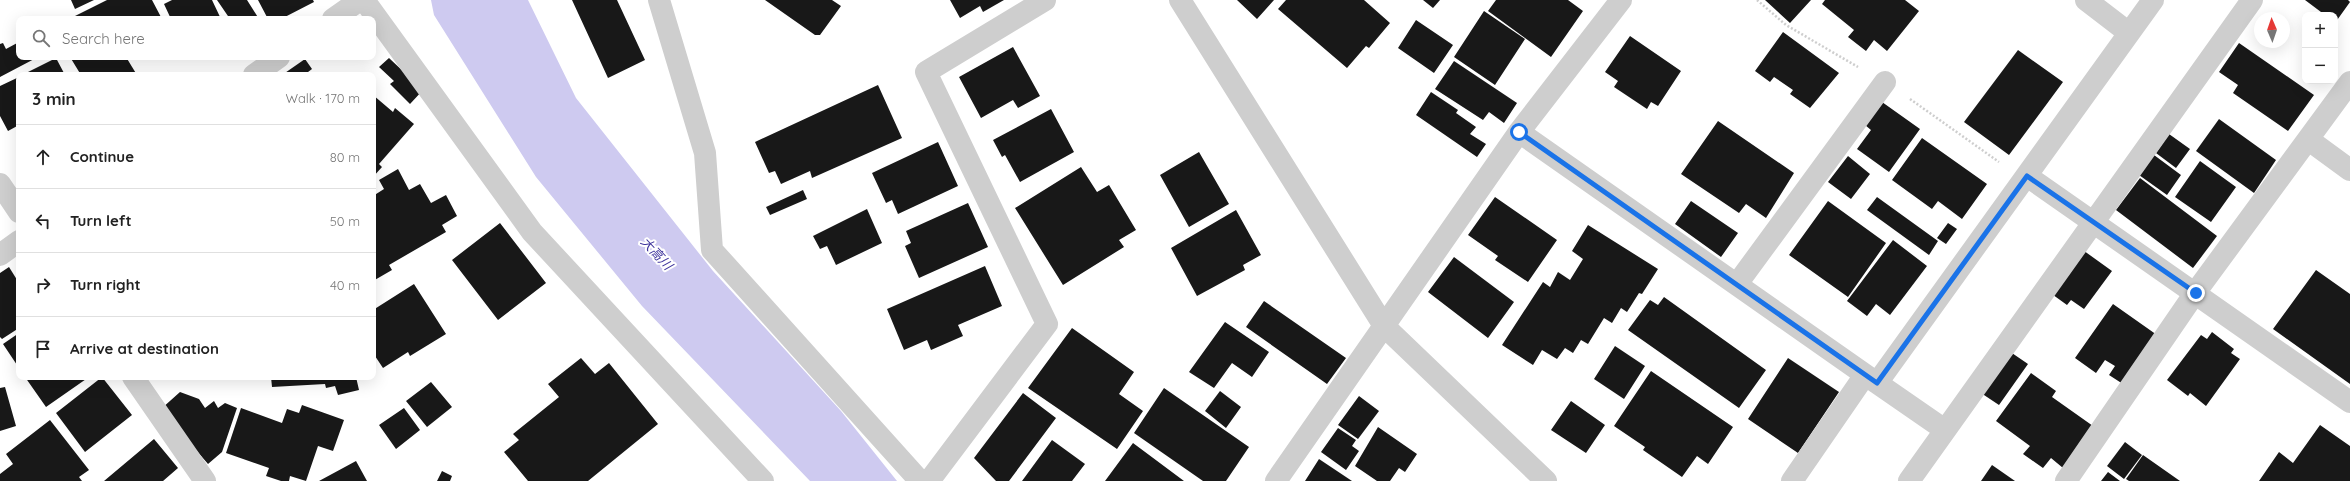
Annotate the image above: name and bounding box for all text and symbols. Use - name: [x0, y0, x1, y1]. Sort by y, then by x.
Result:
- north arrow: [2254, 12, 2290, 48]
- map controls: [2302, 12, 2338, 84]
- button: +: [2302, 12, 2338, 48]
- search box: [16, 16, 376, 60]
- icon: search: [30, 27, 52, 49]
- text: Search here: [62, 29, 145, 48]
- button: −: [2302, 48, 2338, 84]
- text: 3 min: [32, 88, 76, 109]
- text: Walk · 170 m: [285, 90, 360, 106]
- route start: [1510, 123, 1528, 141]
- icon: ahead: [32, 146, 54, 168]
- text: Continue: [70, 147, 134, 166]
- text: 80 m: [330, 149, 360, 165]
- icon: left: [32, 210, 54, 232]
- text: Turn left: [70, 211, 132, 230]
- text: 50 m: [330, 213, 360, 229]
- water label: 大高川: [638, 233, 678, 274]
- icon: right: [32, 274, 54, 296]
- text: Turn right: [70, 275, 141, 294]
- text: 40 m: [330, 277, 360, 293]
- route end: [2187, 284, 2205, 302]
- icon: arrive: [32, 338, 54, 360]
- text: Arrive at destination: [70, 339, 219, 358]

